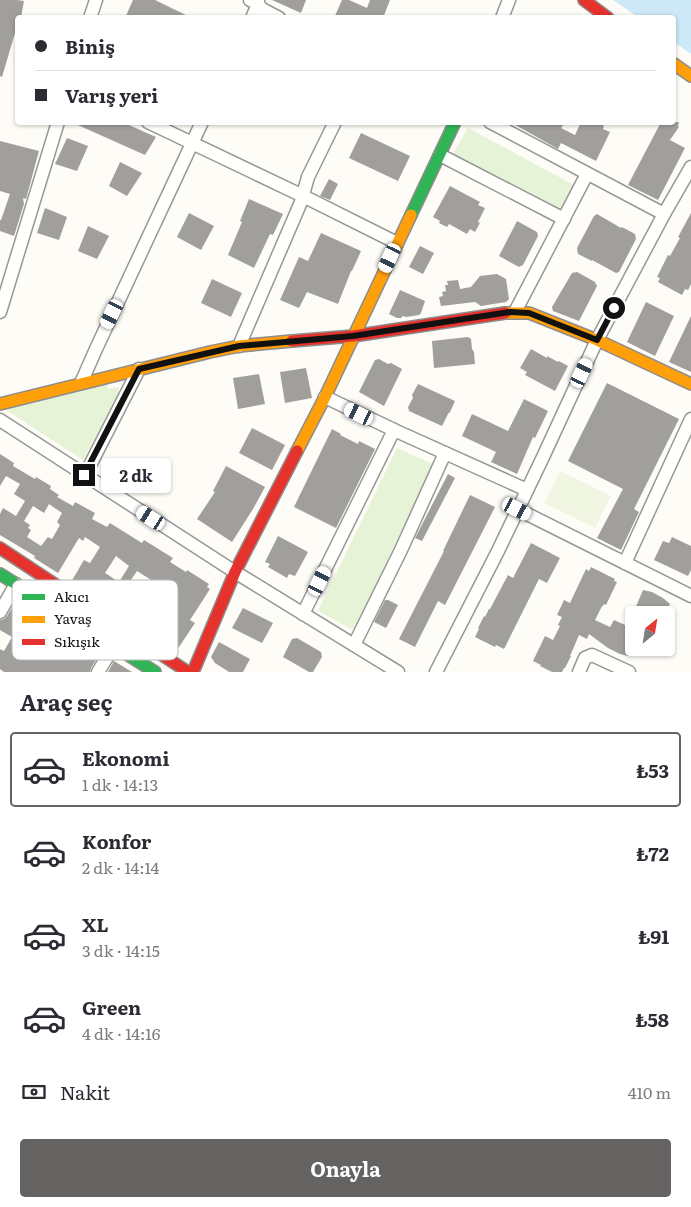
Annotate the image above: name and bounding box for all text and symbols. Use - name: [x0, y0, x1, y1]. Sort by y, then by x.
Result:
- text: Biniş: [65, 32, 115, 60]
- text: Varış yeri: [65, 81, 158, 109]
- car: [376, 241, 403, 275]
- car: [98, 297, 125, 331]
- route start: [603, 297, 625, 319]
- car: [568, 356, 595, 390]
- car: [342, 401, 375, 427]
- callout: 2 dk: [102, 458, 172, 492]
- text: 2 dk: [119, 463, 153, 487]
- route end: [73, 464, 95, 486]
- car: [500, 496, 533, 522]
- car: [134, 504, 167, 532]
- car: [306, 564, 333, 598]
- legend: [12, 580, 178, 660]
- text: Akıcı: [54, 586, 89, 606]
- north arrow: [625, 606, 675, 656]
- map controls: [625, 606, 675, 656]
- text: Yavaş: [54, 608, 91, 628]
- text: Sıkışık: [54, 631, 100, 651]
- text: Araç seç: [20, 685, 112, 718]
- text: Ekonomi: [82, 744, 169, 772]
- icon: car: [22, 747, 67, 792]
- text: ₺53: [636, 756, 669, 784]
- text: 1 dk · 14:13: [82, 772, 158, 796]
- text: Konfor: [82, 827, 151, 855]
- icon: car: [22, 830, 67, 875]
- text: ₺72: [636, 839, 669, 867]
- text: 2 dk · 14:14: [82, 855, 159, 879]
- text: XL: [82, 910, 109, 938]
- icon: car: [22, 913, 67, 958]
- text: ₺91: [638, 922, 669, 950]
- text: 3 dk · 14:15: [82, 938, 160, 962]
- text: Green: [82, 993, 141, 1021]
- icon: car: [22, 996, 67, 1041]
- text: ₺58: [635, 1005, 669, 1033]
- text: 4 dk · 14:16: [82, 1021, 160, 1045]
- icon: cash: [20, 1078, 48, 1106]
- text: Nakit: [60, 1078, 110, 1106]
- text: 410 m: [628, 1080, 671, 1104]
- button: Onayla: [20, 1139, 671, 1197]

